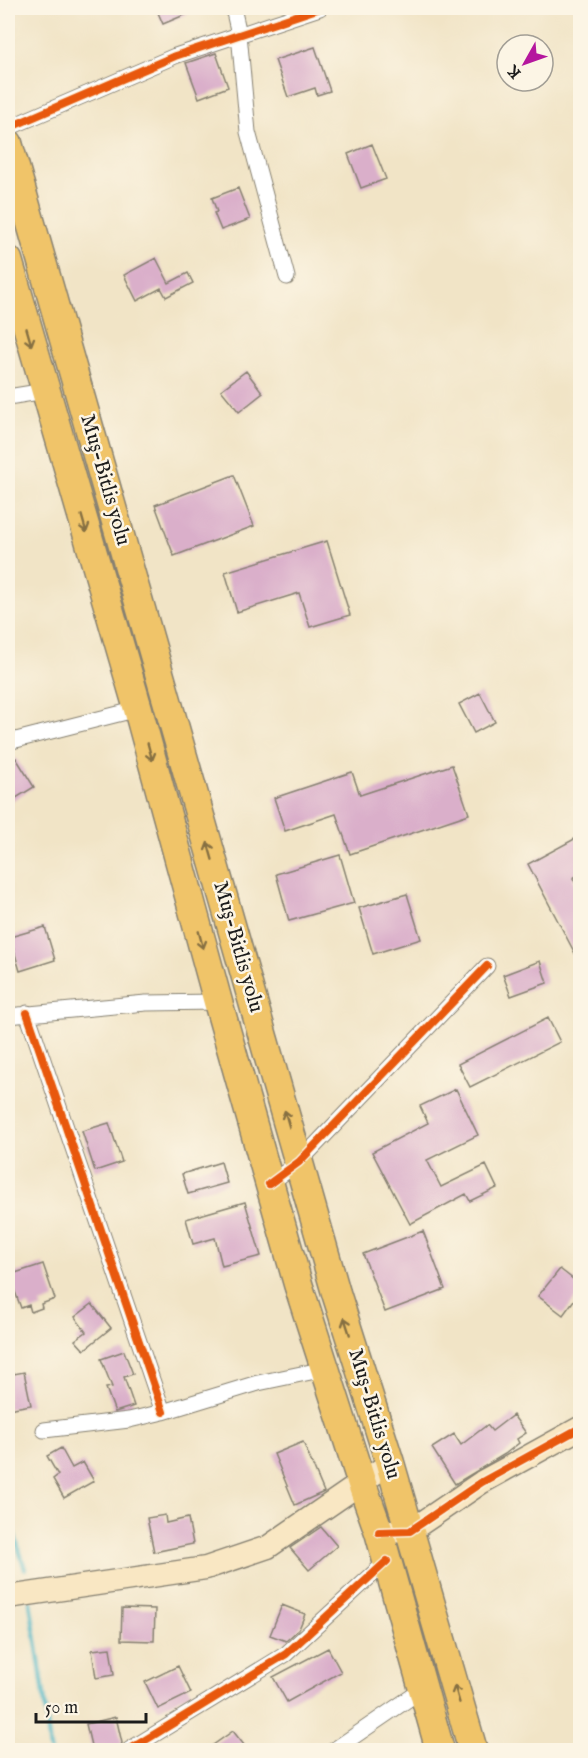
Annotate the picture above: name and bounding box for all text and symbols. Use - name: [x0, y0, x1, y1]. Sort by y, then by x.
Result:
- north arrow: [495, 33, 555, 93]
- text: K: [503, 59, 526, 82]
- one-way arrow: [24, 327, 36, 346]
- street label: Muş-Bitlis yolu: [73, 411, 137, 549]
- one-way arrow: [79, 514, 90, 533]
- one-way arrow: [145, 742, 156, 761]
- one-way arrow: [204, 841, 215, 860]
- street label: Muş-Bitlis yolu: [206, 878, 270, 1016]
- one-way arrow: [196, 930, 207, 949]
- one-way arrow: [280, 1110, 292, 1129]
- one-way arrow: [341, 1317, 352, 1336]
- street label: Muş-Bitlis yolu: [341, 1345, 407, 1483]
- one-way arrow: [451, 1685, 462, 1704]
- scale bar: [36, 1686, 146, 1724]
- text: 50 m: [45, 1697, 78, 1720]

